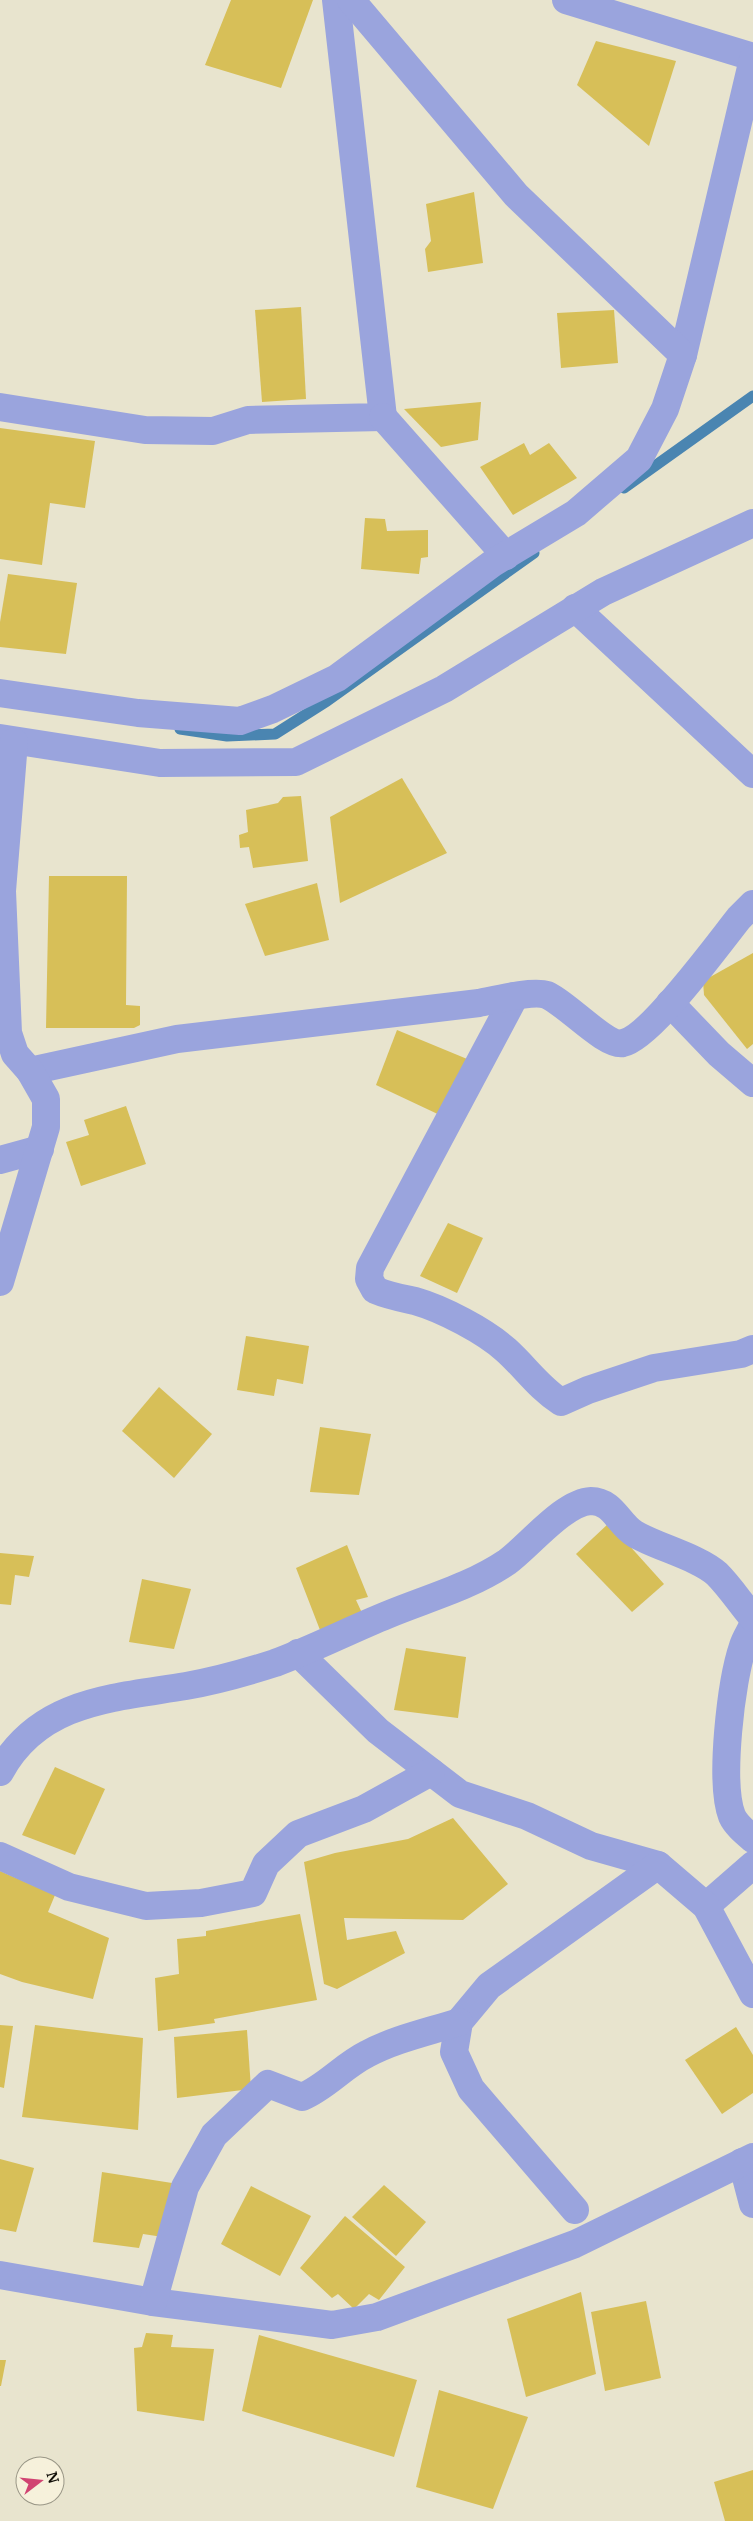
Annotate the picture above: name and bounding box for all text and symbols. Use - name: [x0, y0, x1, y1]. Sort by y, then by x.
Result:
- north arrow: [15, 2456, 65, 2506]
- text: N: [42, 2470, 63, 2485]

